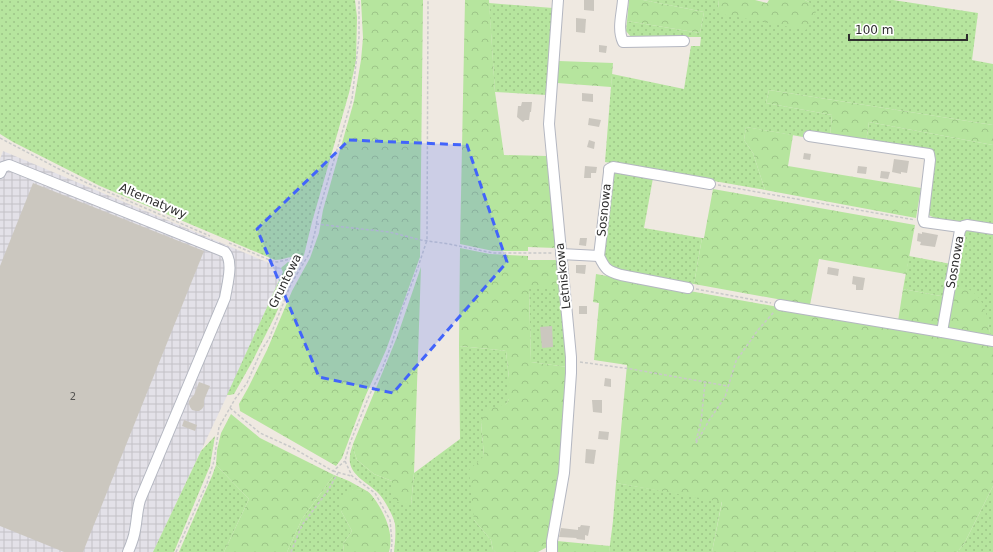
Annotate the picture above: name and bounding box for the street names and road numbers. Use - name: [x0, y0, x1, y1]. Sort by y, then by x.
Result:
- street label: Alternatywy: [117, 180, 189, 222]
- street label: Sosnowa: [594, 183, 614, 237]
- street label: Sosnowa: [943, 235, 967, 289]
- street label: Letniskowa: [553, 242, 573, 310]
- street label: Gruntowa: [266, 252, 304, 310]

